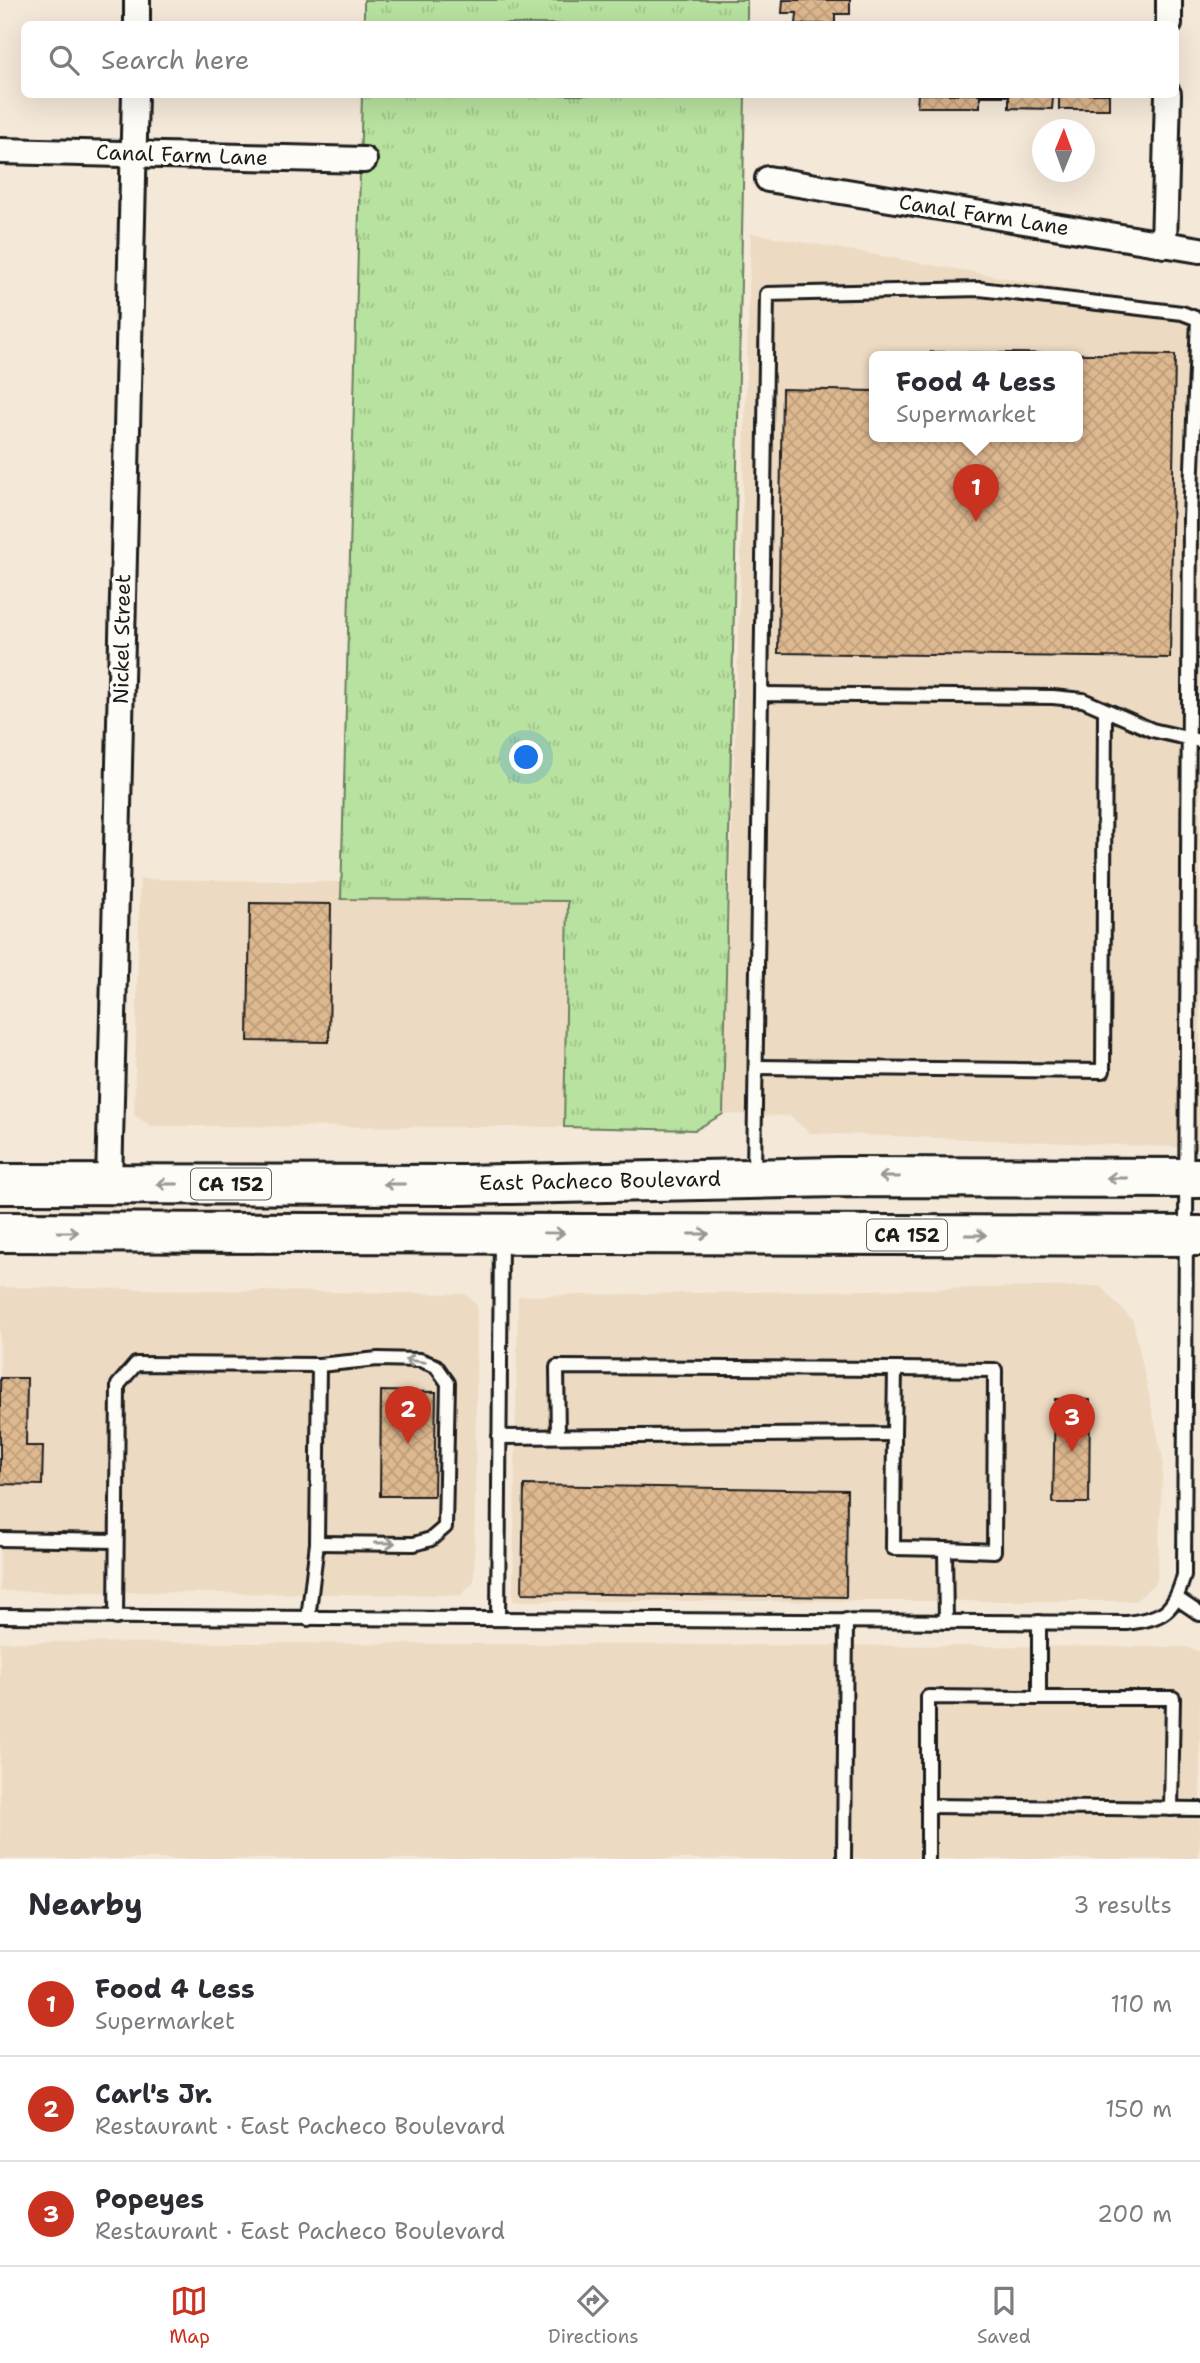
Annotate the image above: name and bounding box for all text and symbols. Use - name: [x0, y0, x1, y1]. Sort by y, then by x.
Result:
- search box: [21, 21, 1179, 98]
- icon: search: [45, 41, 83, 79]
- text: Search here: [101, 42, 250, 77]
- north arrow: [1032, 119, 1095, 182]
- street label: Canal Farm Lane: [96, 138, 268, 172]
- street label: Canal Farm Lane: [897, 188, 1071, 242]
- popup: [869, 351, 1083, 442]
- text: Food 4 Less: [896, 364, 1056, 399]
- text: Supermarket: [896, 399, 1036, 429]
- pin: 1: [953, 464, 999, 522]
- street label: Nickel Street: [107, 574, 137, 704]
- your location: [509, 740, 543, 774]
- street label: East Pacheco Boulevard: [479, 1165, 721, 1197]
- road number: CA 152: [191, 1168, 271, 1200]
- one-way arrow: [878, 1170, 901, 1184]
- one-way arrow: [1106, 1171, 1129, 1185]
- one-way arrow: [155, 1177, 178, 1191]
- one-way arrow: [383, 1177, 406, 1191]
- road number: CA 152: [867, 1219, 947, 1250]
- one-way arrow: [56, 1225, 79, 1239]
- one-way arrow: [542, 1226, 565, 1240]
- one-way arrow: [688, 1227, 711, 1241]
- one-way arrow: [964, 1228, 987, 1242]
- one-way arrow: [404, 1354, 427, 1367]
- pin: 2: [385, 1386, 431, 1444]
- pin: 3: [1049, 1394, 1095, 1452]
- one-way arrow: [373, 1537, 396, 1550]
- text: Nearby: [28, 1884, 143, 1925]
- text: 3 results: [1073, 1890, 1172, 1920]
- text: Food 4 Less: [95, 1971, 255, 2006]
- text: 1: [46, 1989, 56, 2019]
- text: 110 m: [1110, 1989, 1172, 2019]
- text: Supermarket: [95, 2006, 235, 2036]
- text: Carl's Jr.: [95, 2076, 213, 2111]
- text: 2: [43, 2094, 59, 2124]
- text: 150 m: [1105, 2094, 1172, 2124]
- text: Restaurant · East Pacheco Boulevard: [95, 2111, 505, 2141]
- text: Popeyes: [95, 2181, 204, 2216]
- text: 3: [43, 2199, 59, 2229]
- text: 200 m: [1097, 2199, 1172, 2229]
- text: Restaurant · East Pacheco Boulevard: [95, 2216, 505, 2246]
- tab: Map: [169, 2282, 210, 2349]
- tab: Directions: [548, 2282, 639, 2349]
- tab: Saved: [977, 2282, 1031, 2349]

